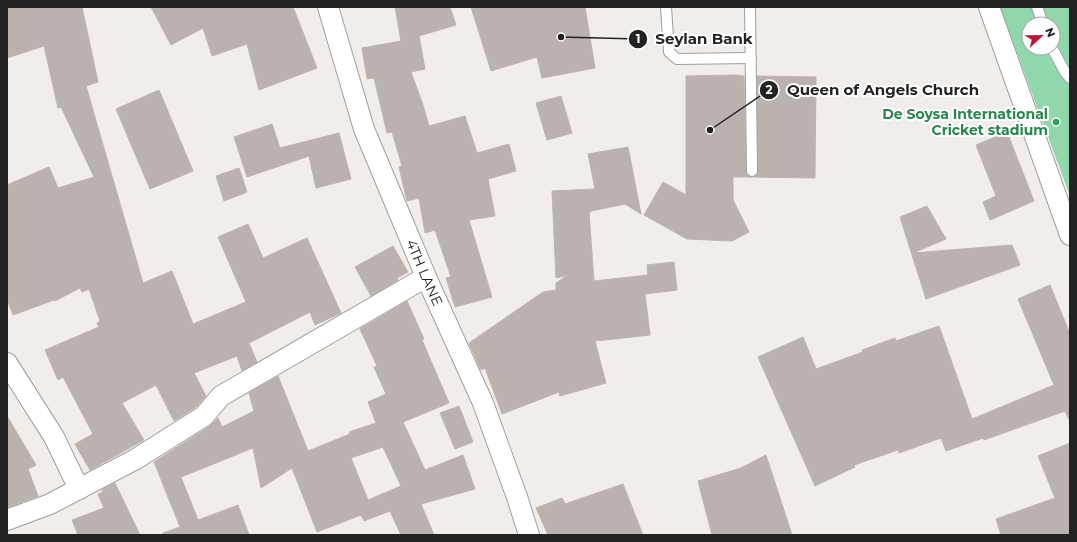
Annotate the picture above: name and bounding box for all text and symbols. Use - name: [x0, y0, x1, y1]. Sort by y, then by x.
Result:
- north arrow: [1021, 16, 1061, 56]
- callout: Seylan Bank: [628, 25, 761, 52]
- text: N: [1042, 26, 1058, 39]
- text: Seylan Bank: [655, 29, 753, 48]
- text: 1: [636, 31, 640, 46]
- callout: Queen of Angels Church: [759, 76, 987, 103]
- text: Queen of Angels Church: [787, 80, 979, 99]
- text: 2: [765, 82, 773, 97]
- place label: De Soysa International Cricket stadium: [882, 105, 1048, 139]
- marker: De Soysa International Cricket stadium: [1051, 117, 1061, 127]
- street label: 4TH LANE: [402, 237, 447, 309]

